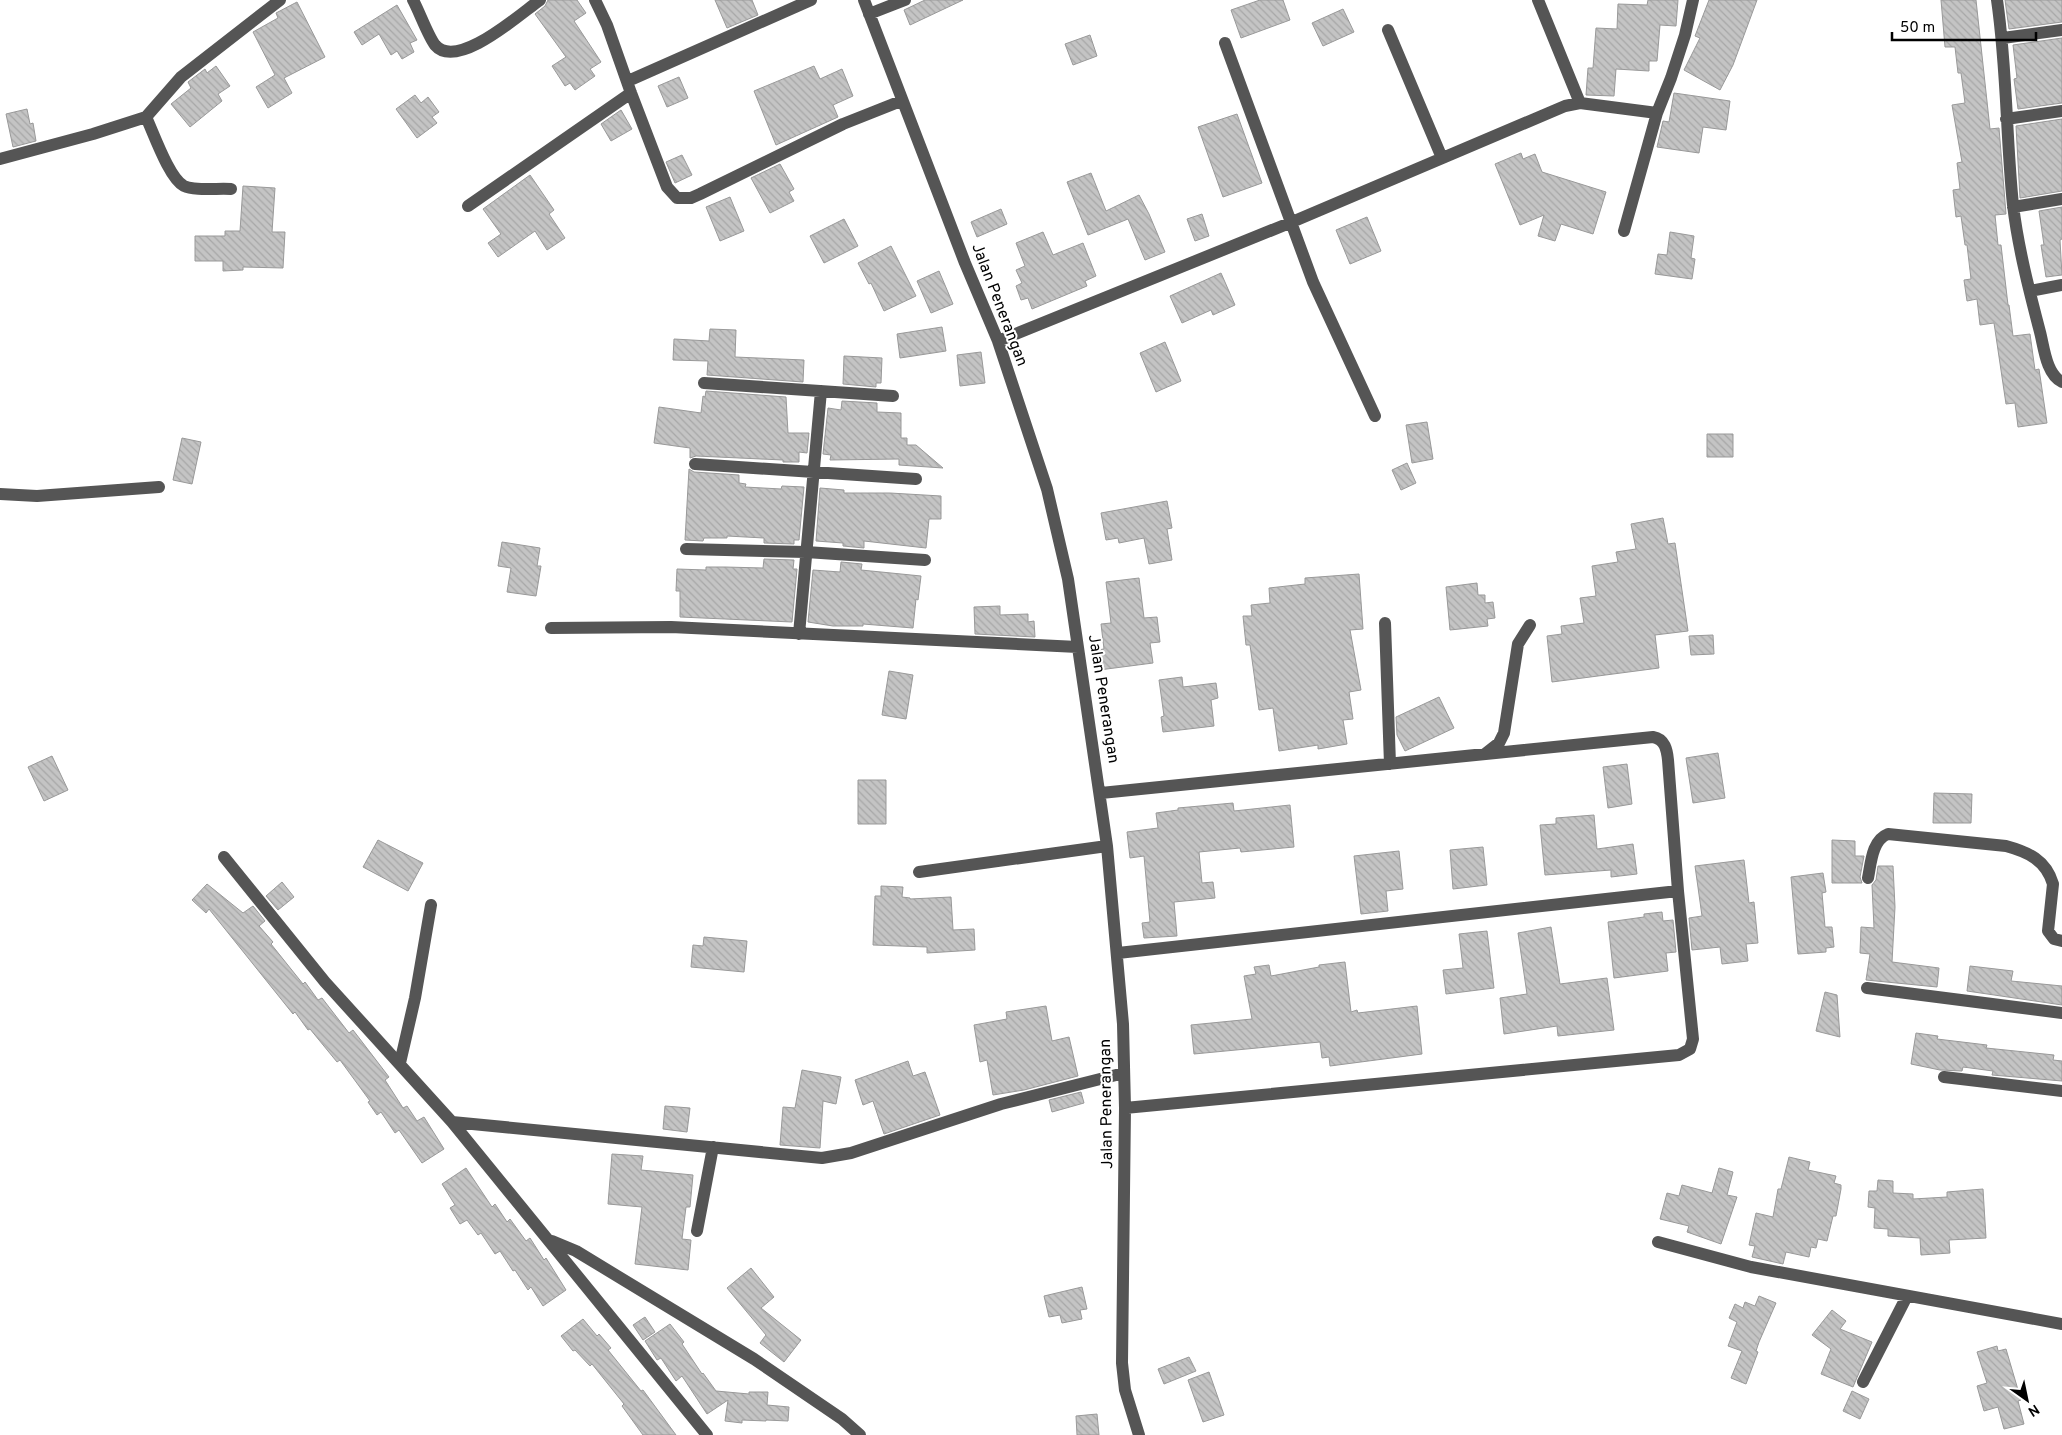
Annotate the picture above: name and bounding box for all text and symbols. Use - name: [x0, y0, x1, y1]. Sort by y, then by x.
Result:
- scale bar: [1892, 10, 2036, 42]
- text: 50 m: [1900, 19, 1935, 38]
- street label: Jalan Penerangan: [966, 241, 1032, 369]
- street label: Jalan Penerangan: [1083, 633, 1123, 765]
- street label: Jalan Penerangan: [1096, 1039, 1118, 1169]
- north arrow: [2002, 1375, 2052, 1425]
- text: N: [2024, 1400, 2042, 1420]

